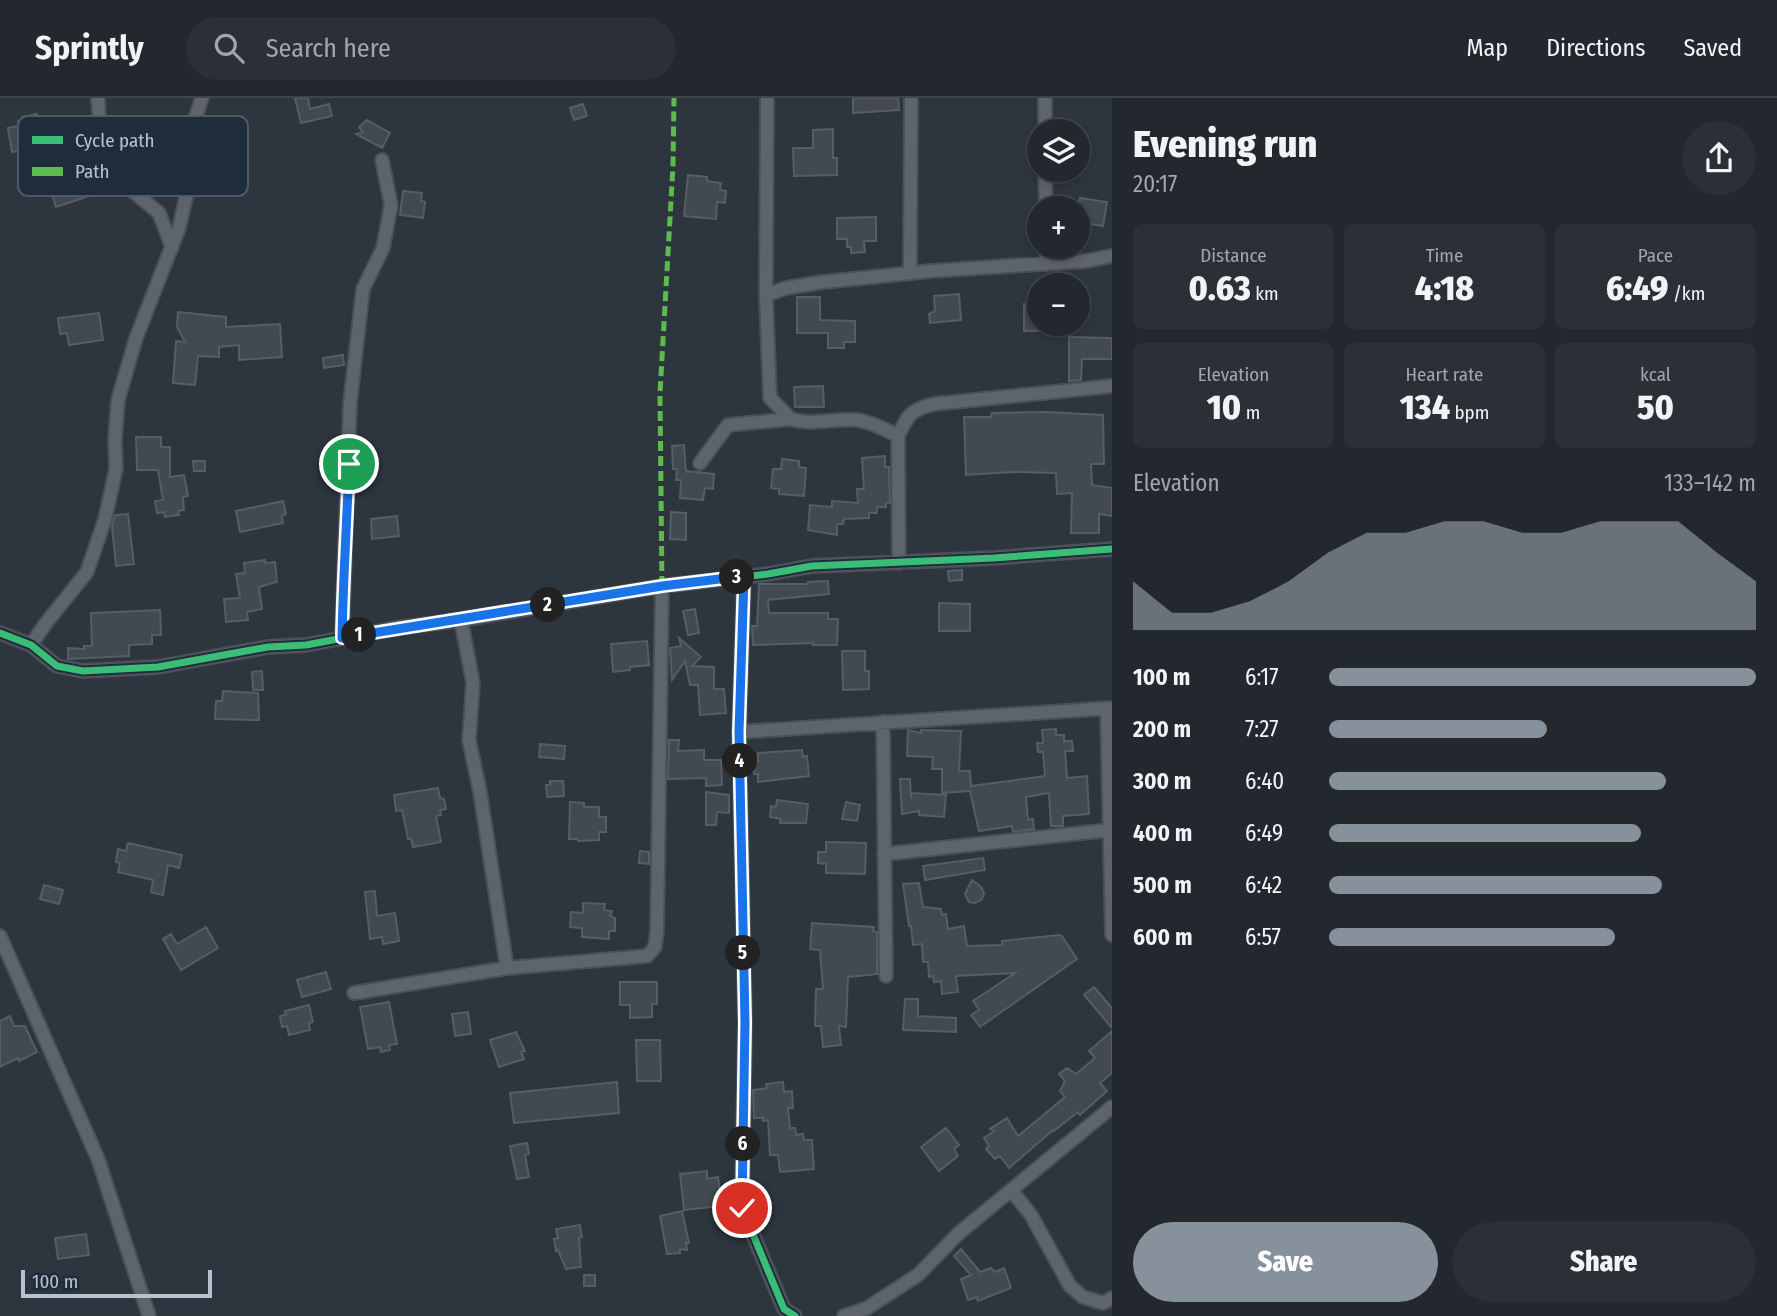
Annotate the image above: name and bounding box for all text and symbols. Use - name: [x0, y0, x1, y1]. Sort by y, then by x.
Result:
- search box: [186, 17, 676, 80]
- text: Sprintly: [35, 28, 144, 68]
- icon: search: [210, 29, 248, 67]
- text: Search here: [266, 33, 391, 64]
- text: Map: [1467, 34, 1508, 62]
- text: Directions: [1546, 34, 1645, 62]
- text: Saved: [1683, 34, 1742, 62]
- legend: [18, 116, 248, 196]
- map controls: [1027, 119, 1090, 336]
- button: layers: [1027, 119, 1090, 182]
- text: Evening run: [1133, 121, 1317, 167]
- button: share: [1682, 121, 1756, 195]
- text: Cycle path: [75, 129, 154, 152]
- text: Path: [75, 160, 110, 183]
- text: 20:17: [1133, 170, 1177, 198]
- button: +: [1027, 196, 1090, 259]
- text: Distance: [1200, 244, 1267, 267]
- text: Time: [1426, 244, 1463, 267]
- text: Pace: [1638, 244, 1673, 267]
- text: 0.63: [1188, 267, 1251, 309]
- text: 4:18: [1415, 267, 1474, 309]
- text: 6:49: [1606, 267, 1668, 309]
- button: −: [1027, 273, 1090, 336]
- text: km: [1251, 282, 1279, 305]
- text: /km: [1668, 282, 1705, 305]
- text: Elevation: [1198, 363, 1269, 386]
- text: Heart rate: [1405, 363, 1484, 386]
- text: kcal: [1640, 363, 1671, 386]
- text: 10: [1207, 386, 1241, 428]
- text: 134: [1400, 386, 1450, 428]
- text: 50: [1637, 386, 1674, 428]
- text: m: [1241, 401, 1260, 424]
- text: bpm: [1450, 401, 1489, 424]
- pin: [319, 434, 379, 494]
- icon: arrive: [330, 445, 368, 483]
- text: Elevation: [1133, 469, 1220, 497]
- text: 133–142 m: [1664, 469, 1756, 497]
- pin: 3: [720, 560, 754, 594]
- text: 3: [732, 565, 741, 588]
- pin: 2: [530, 588, 566, 622]
- text: 2: [543, 593, 552, 616]
- pin: 1: [342, 618, 376, 652]
- text: 1: [354, 623, 363, 646]
- text: 100 m: [1133, 663, 1190, 691]
- text: 6:17: [1245, 663, 1279, 691]
- text: 200 m: [1133, 715, 1191, 743]
- text: 7:27: [1245, 715, 1279, 743]
- pin: 4: [722, 744, 758, 778]
- text: 4: [735, 749, 744, 772]
- text: 300 m: [1133, 767, 1191, 795]
- text: 6:40: [1245, 767, 1284, 795]
- text: 400 m: [1133, 819, 1192, 847]
- text: 6:49: [1245, 819, 1283, 847]
- text: 500 m: [1133, 871, 1192, 899]
- text: 6:42: [1245, 871, 1282, 899]
- text: 600 m: [1133, 923, 1192, 951]
- text: 6:57: [1245, 923, 1281, 951]
- pin: 5: [726, 936, 760, 970]
- text: 5: [738, 941, 747, 964]
- pin: 6: [726, 1126, 760, 1162]
- text: 6: [738, 1132, 747, 1155]
- pin: [712, 1178, 772, 1238]
- icon: check: [723, 1189, 761, 1227]
- button: Save: [1133, 1222, 1438, 1302]
- button: Share: [1452, 1222, 1756, 1302]
- scale bar: [21, 1267, 212, 1299]
- text: 100 m: [32, 1270, 78, 1293]

